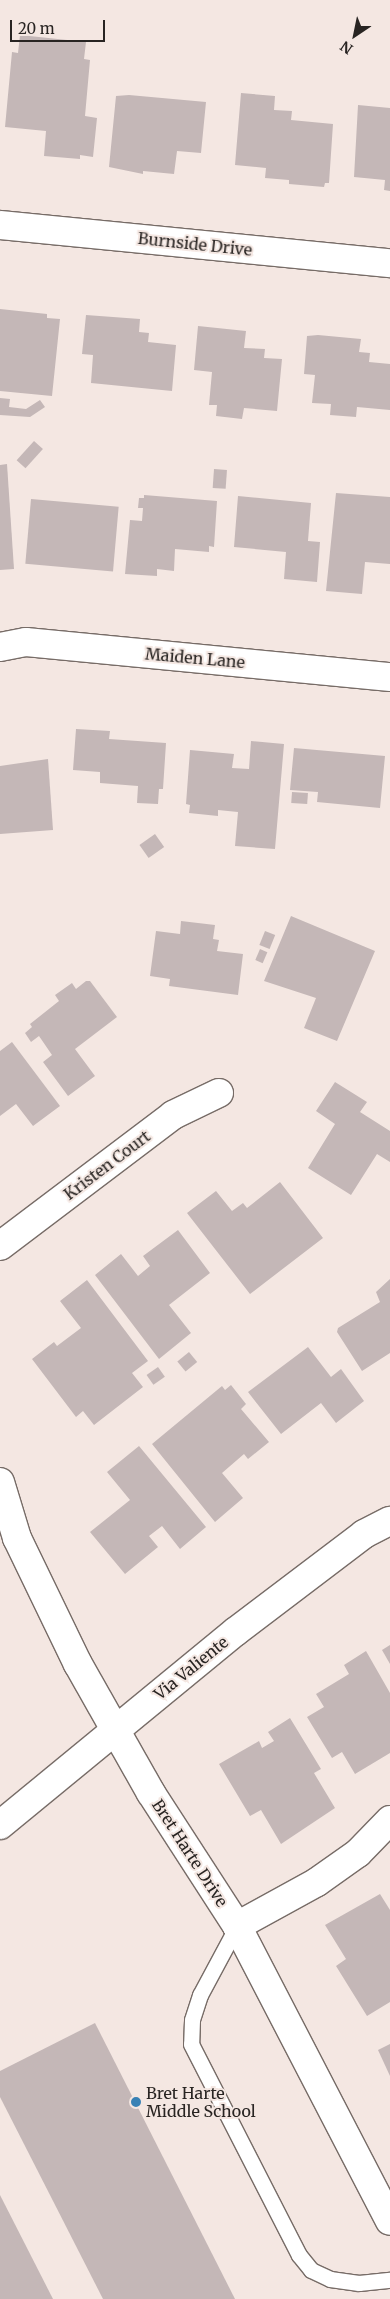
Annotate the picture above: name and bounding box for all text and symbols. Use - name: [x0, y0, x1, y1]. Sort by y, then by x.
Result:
- scale bar: [12, 10, 108, 42]
- north arrow: [330, 10, 380, 60]
- text: 20 m: [18, 19, 55, 38]
- text: N: [337, 37, 356, 58]
- street label: Burnside Drive: [137, 228, 253, 260]
- street label: Maiden Lane: [144, 644, 246, 672]
- street label: Kristen Court: [60, 1126, 154, 1204]
- street label: Via Valiente: [150, 1632, 232, 1704]
- street label: Bret Harte Drive: [148, 1796, 232, 1910]
- place label: Bret Harte Middle School: [146, 2083, 256, 2121]
- marker: Bret Harte Middle School: [130, 2096, 142, 2108]

